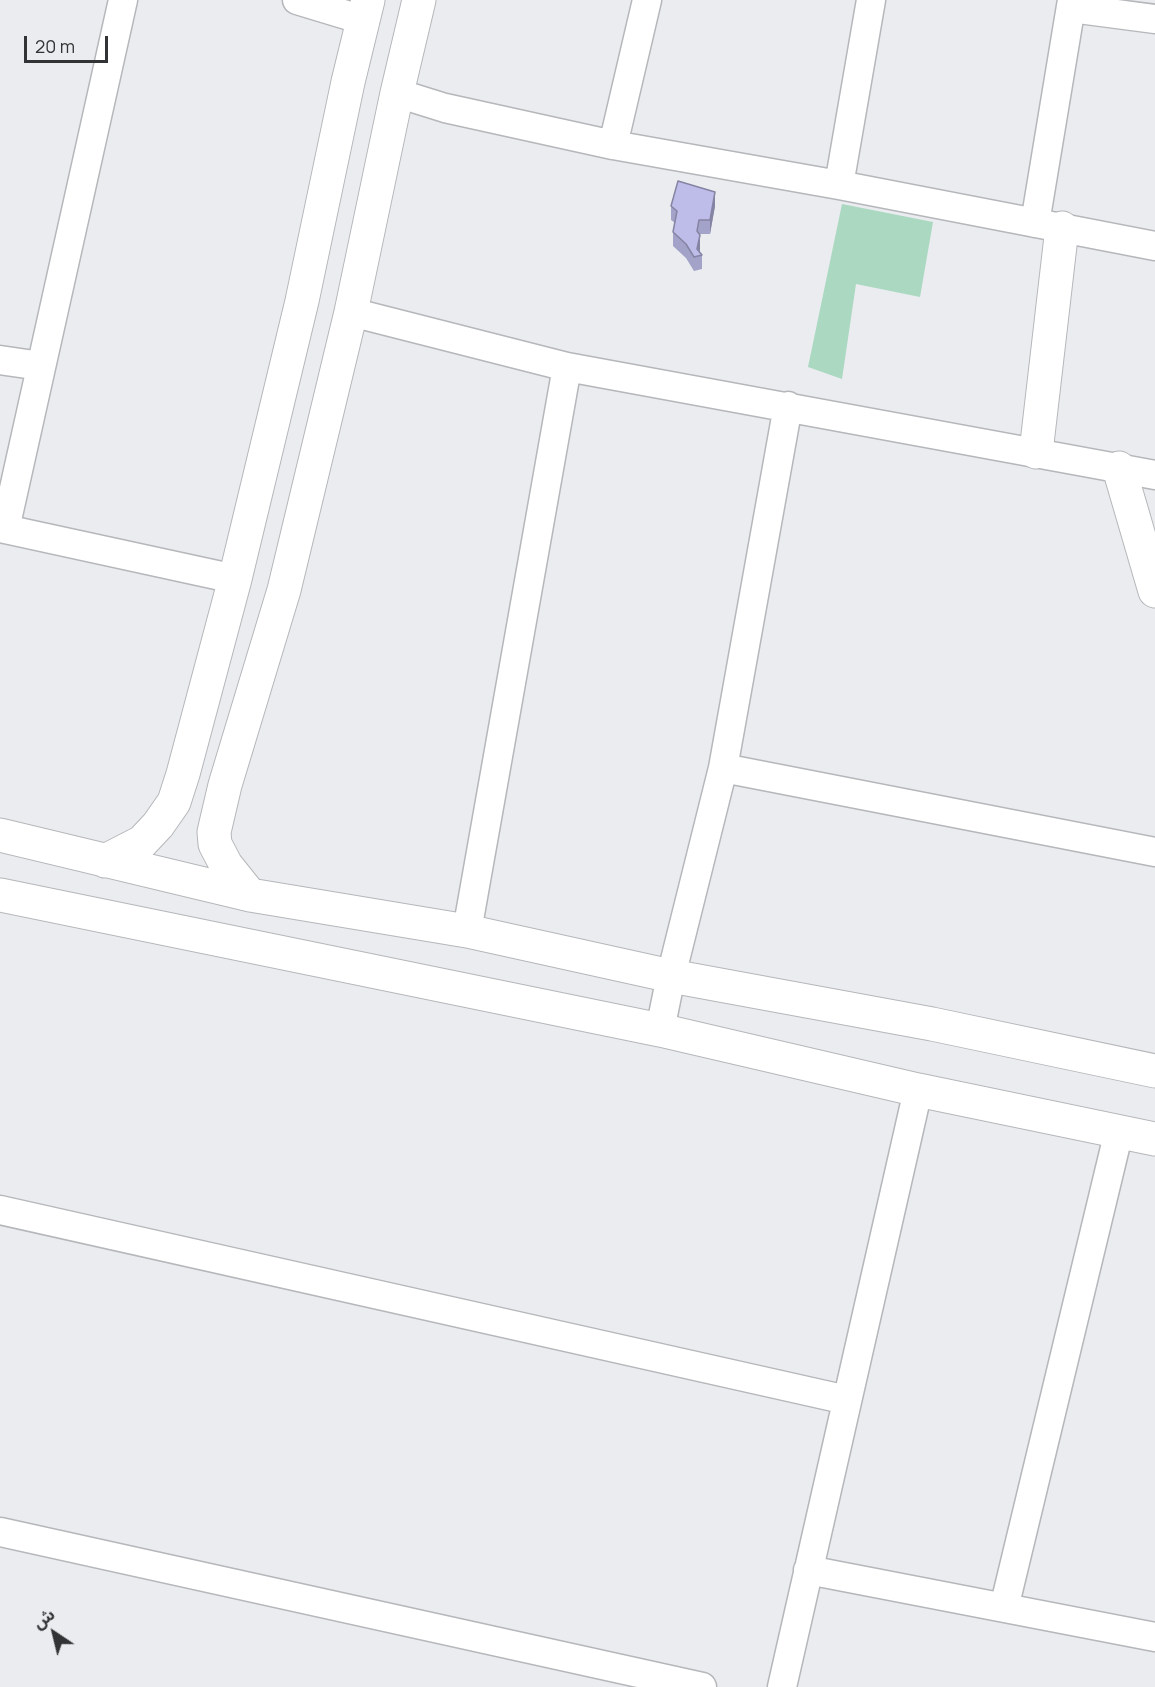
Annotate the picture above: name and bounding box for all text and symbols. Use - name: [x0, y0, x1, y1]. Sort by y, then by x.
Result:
- scale bar: [27, 24, 111, 62]
- text: 20 m: [35, 34, 75, 58]
- north arrow: [24, 1603, 84, 1663]
- text: ش: [28, 1603, 59, 1634]

